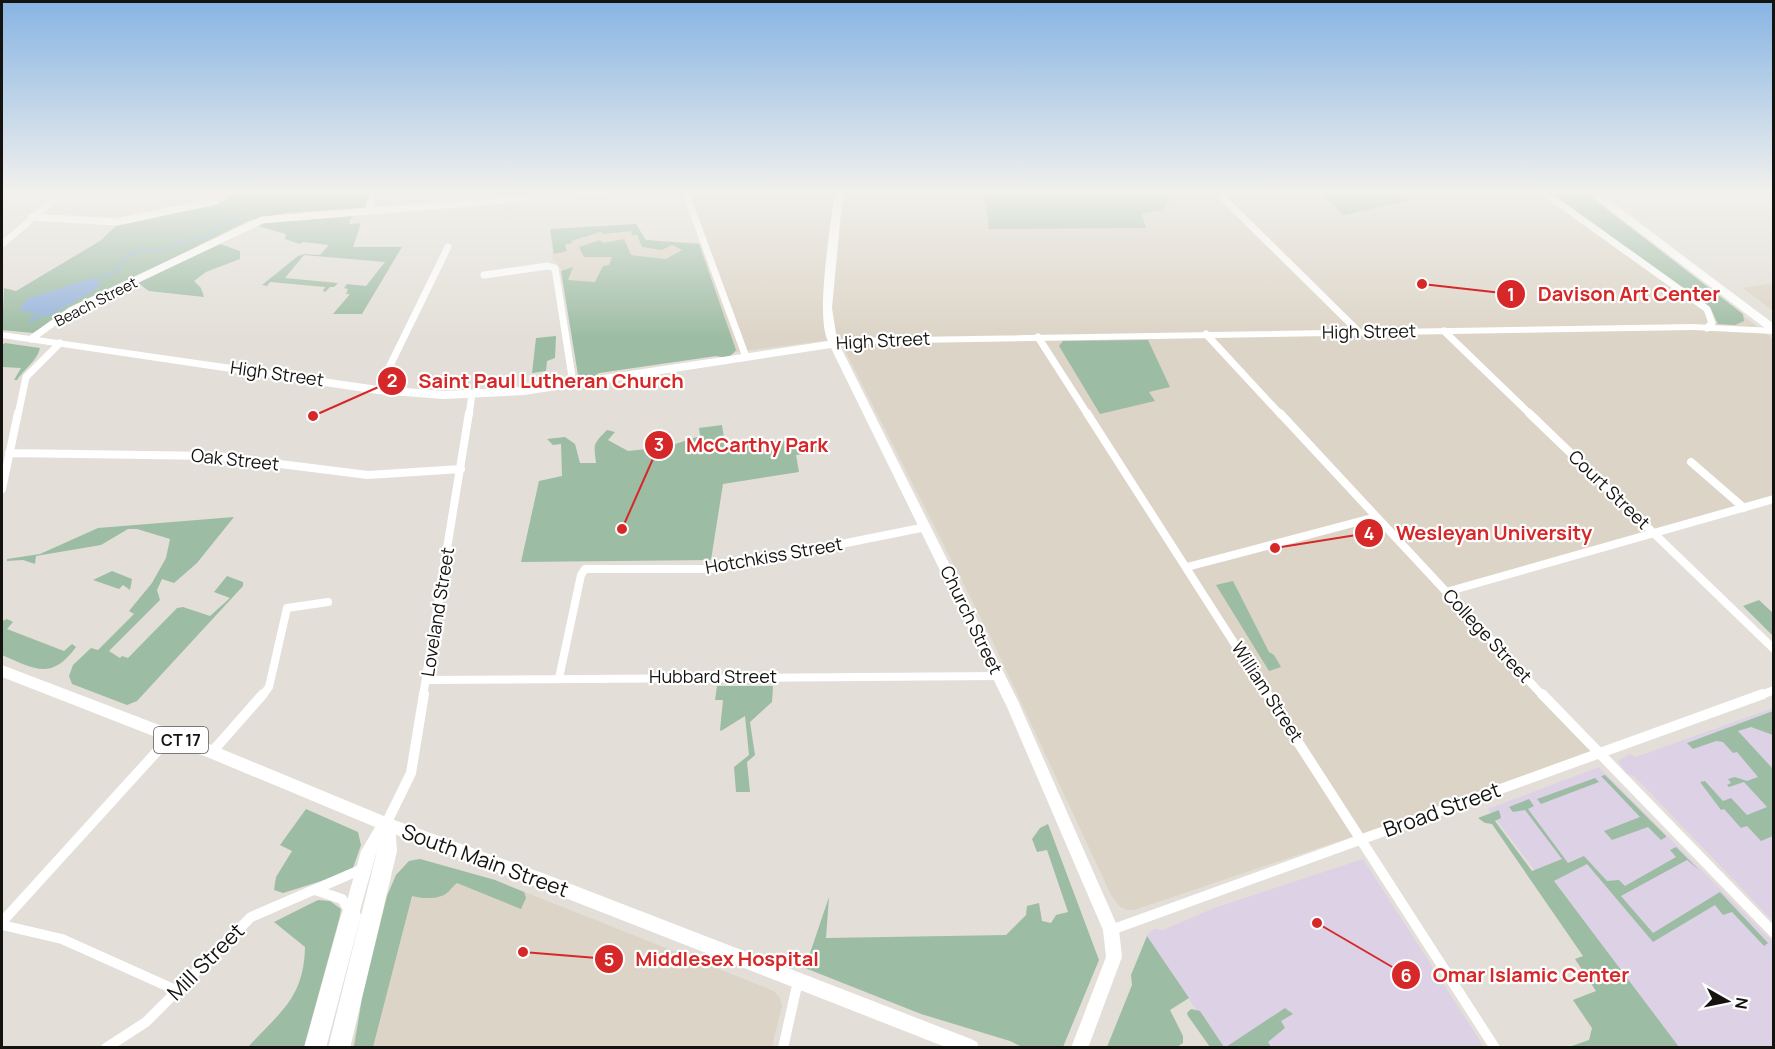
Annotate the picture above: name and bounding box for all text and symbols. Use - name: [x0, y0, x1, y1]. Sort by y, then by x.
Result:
- street label: Beach Street: [51, 272, 141, 331]
- callout: Davison Art Center: [1496, 275, 1732, 313]
- text: Davison Art Center: [1538, 280, 1720, 307]
- text: 1: [1507, 282, 1515, 306]
- street label: High Street: [1322, 318, 1416, 344]
- street label: High Street: [835, 326, 931, 354]
- street label: High Street: [229, 355, 326, 391]
- callout: Saint Paul Lutheran Church: [377, 362, 696, 400]
- text: Saint Paul Lutheran Church: [418, 367, 684, 394]
- text: 2: [387, 368, 397, 392]
- callout: McCarthy Park: [644, 426, 840, 464]
- text: McCarthy Park: [686, 431, 829, 458]
- text: 3: [654, 432, 664, 456]
- street label: Oak Street: [190, 442, 280, 476]
- street label: Court Street: [1564, 444, 1656, 534]
- callout: Wesleyan University: [1354, 514, 1604, 552]
- text: Wesleyan University: [1396, 519, 1593, 546]
- text: 4: [1364, 521, 1375, 545]
- street label: Hotchkiss Street: [703, 531, 844, 579]
- street label: Loveland Street: [415, 545, 459, 678]
- street label: Church Street: [935, 561, 1008, 678]
- street label: College Street: [1438, 583, 1537, 687]
- street label: William Street: [1226, 637, 1309, 746]
- street label: Hubbard Street: [649, 664, 777, 688]
- road number: CT 17: [154, 727, 208, 753]
- street label: Broad Street: [1379, 775, 1504, 843]
- street label: South Main Street: [398, 817, 573, 903]
- street label: Mill Street: [161, 917, 250, 1006]
- callout: Middlesex Hospital: [594, 940, 831, 978]
- text: Middlesex Hospital: [635, 945, 819, 972]
- text: 5: [604, 947, 614, 971]
- callout: Omar Islamic Center: [1391, 956, 1641, 994]
- text: Omar Islamic Center: [1433, 961, 1629, 988]
- text: 6: [1400, 963, 1412, 987]
- north arrow: [1697, 971, 1757, 1031]
- text: N: [1730, 996, 1754, 1011]

